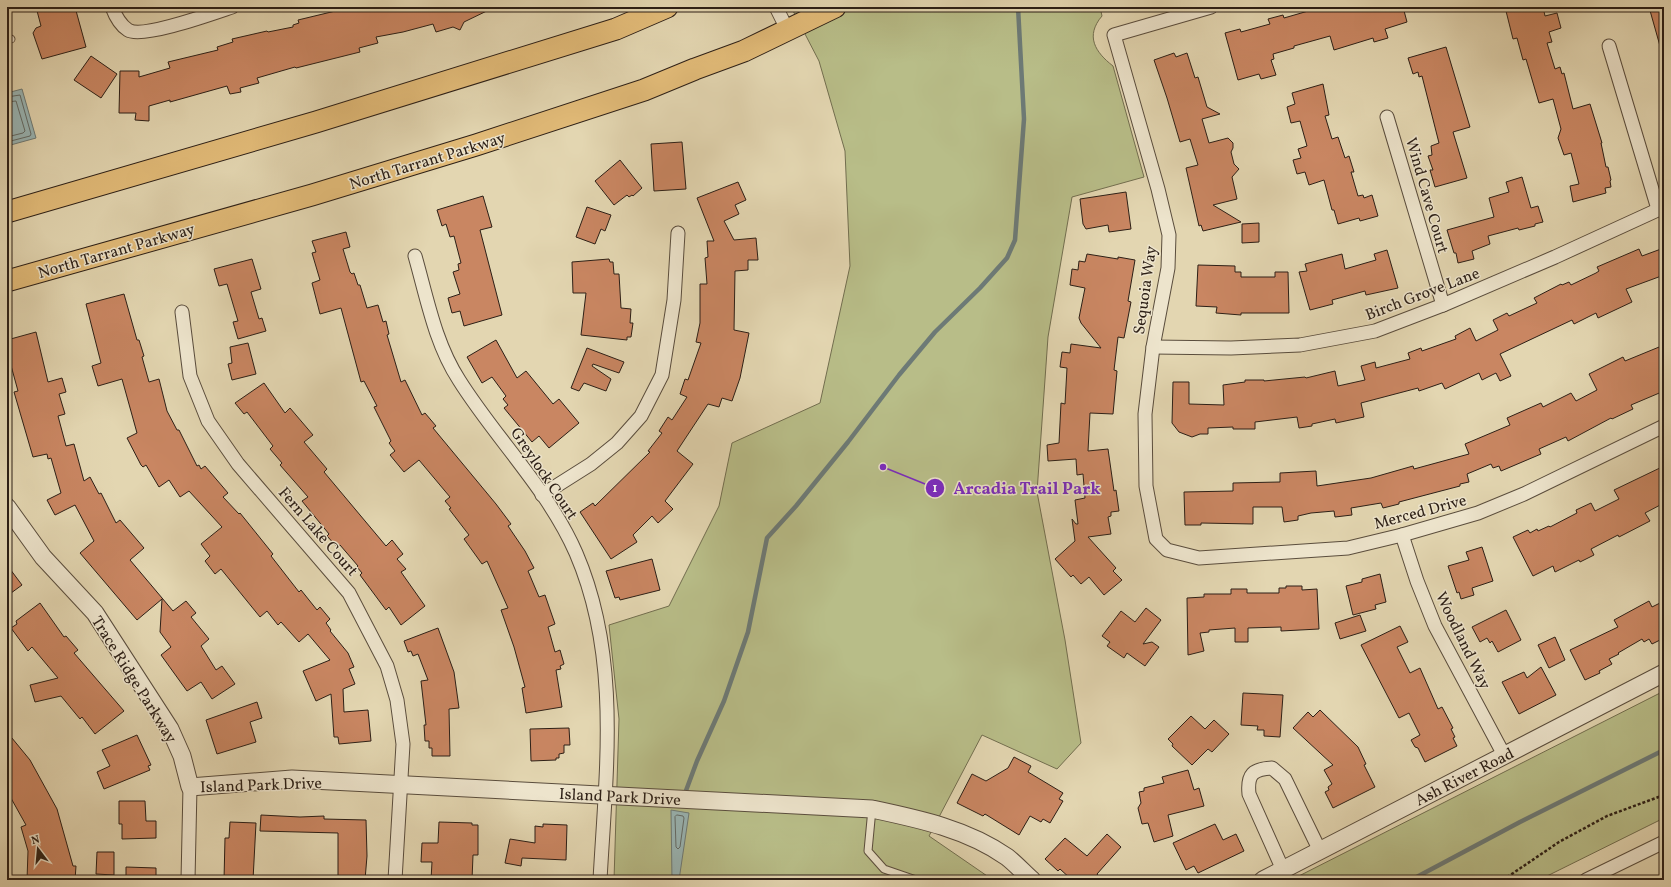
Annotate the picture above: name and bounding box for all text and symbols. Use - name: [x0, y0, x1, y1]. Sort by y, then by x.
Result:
- street label: North Tarrant Parkway: [347, 128, 509, 196]
- street label: Wind Cave Court: [1399, 135, 1453, 256]
- street label: North Tarrant Parkway: [36, 219, 198, 285]
- street label: Sequoia Way: [1129, 244, 1163, 336]
- street label: Birch Grove Lane: [1362, 263, 1483, 327]
- street label: Greylock Court: [504, 424, 583, 525]
- callout: Arcadia Trail Park: [925, 473, 1108, 502]
- text: Arcadia Trail Park: [953, 478, 1101, 501]
- text: 1: [933, 481, 938, 497]
- street label: Fern Lake Court: [273, 483, 363, 582]
- street label: Merced Drive: [1372, 490, 1469, 536]
- street label: Woodland Way: [1429, 588, 1495, 694]
- street label: Trace Ridge Parkway: [85, 612, 182, 748]
- street label: Ash River Road: [1412, 743, 1518, 812]
- street label: Island Park Drive: [200, 773, 322, 799]
- street label: Island Park Drive: [558, 784, 681, 812]
- north arrow: [18, 829, 58, 869]
- text: N: [30, 833, 42, 849]

